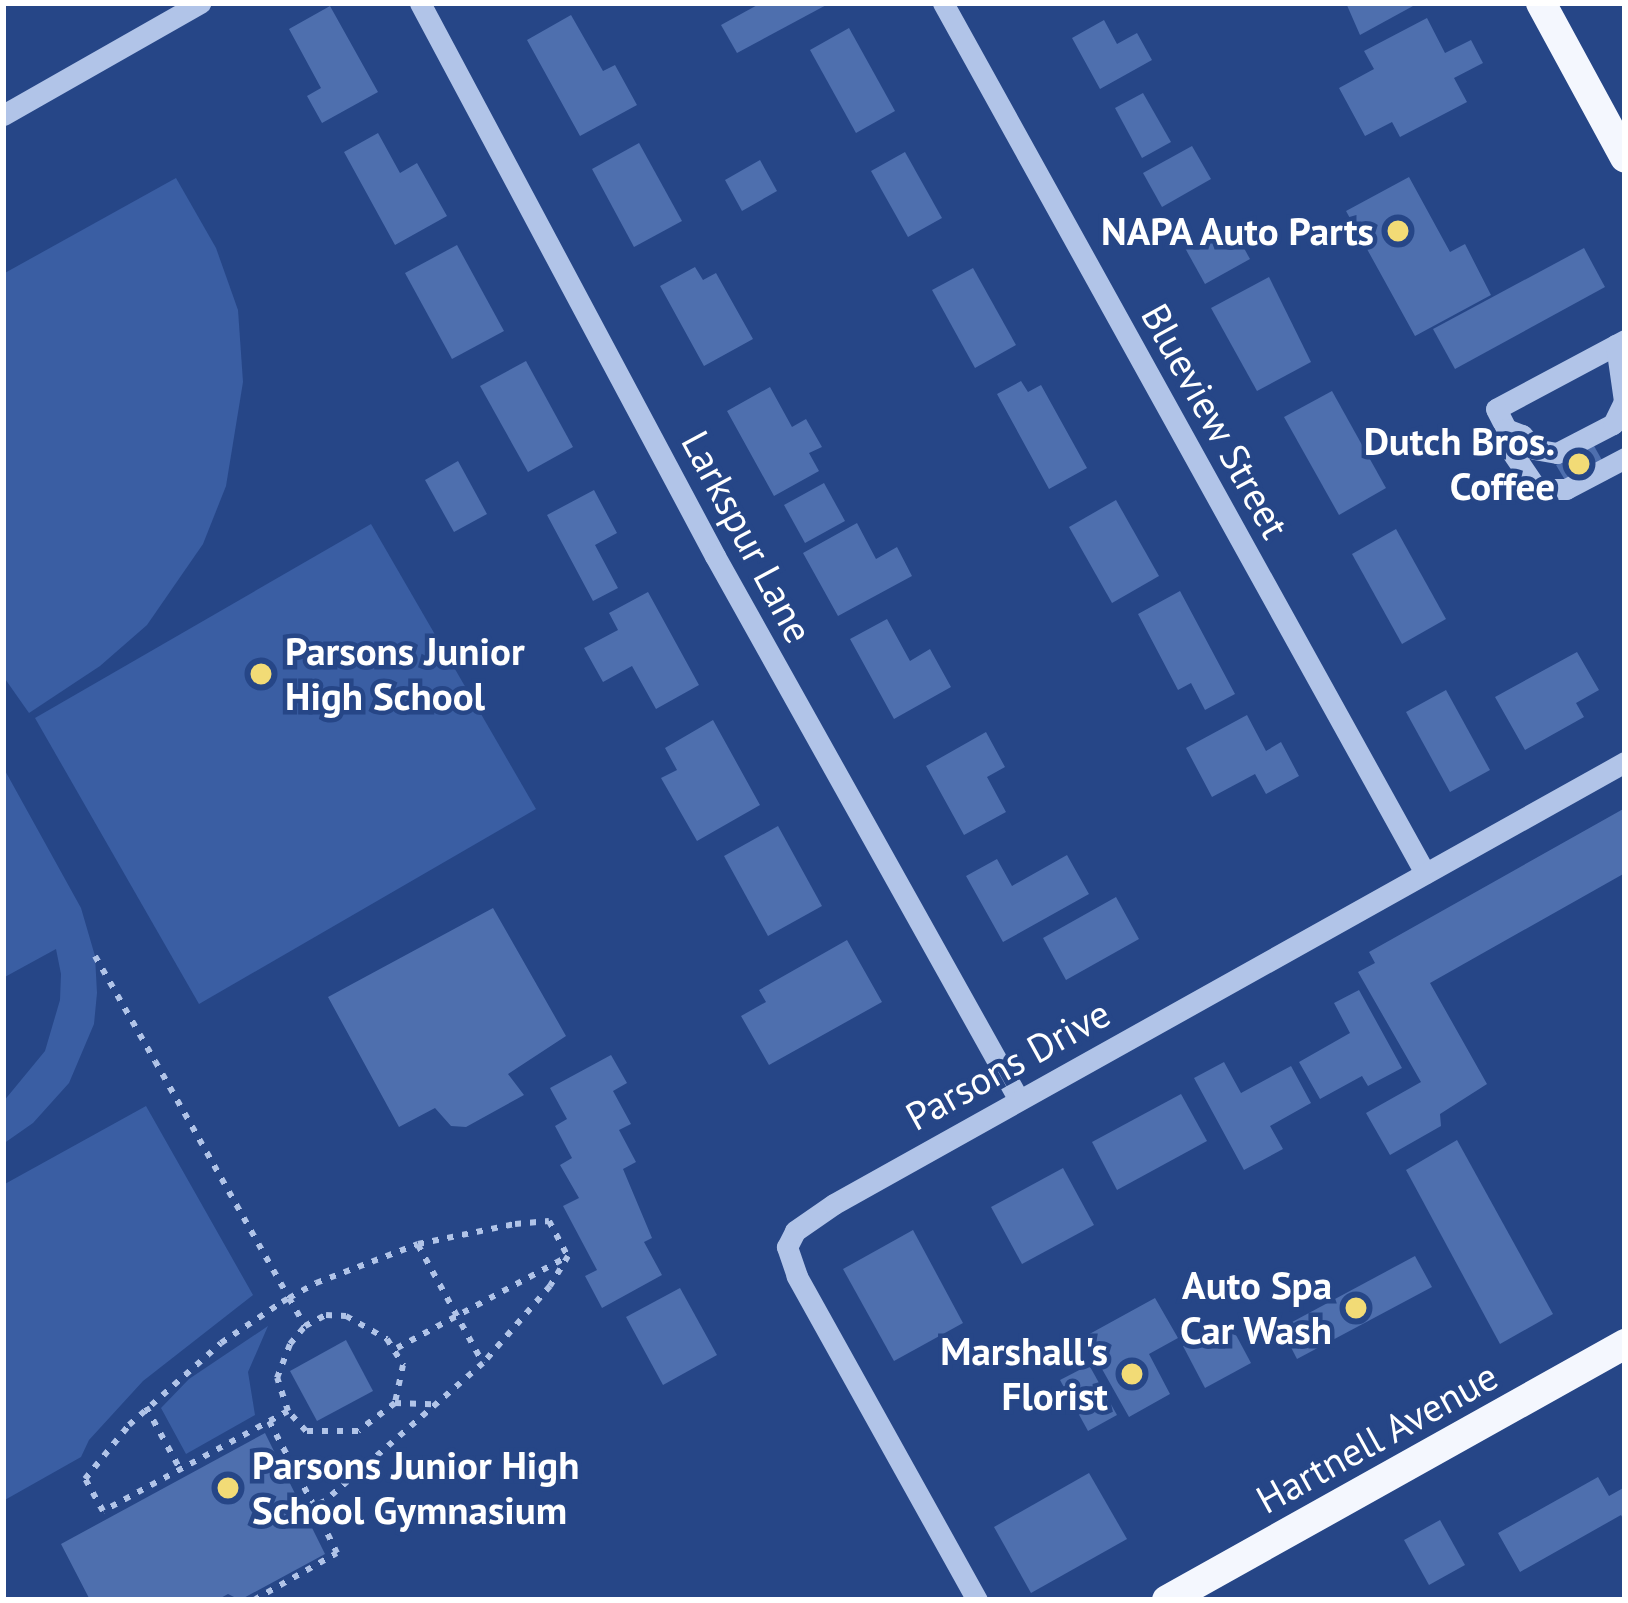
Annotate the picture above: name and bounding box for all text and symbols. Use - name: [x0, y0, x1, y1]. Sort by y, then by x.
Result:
- place label: NAPA Auto Parts: [1098, 208, 1374, 254]
- marker: NAPA Auto Parts: [1385, 218, 1411, 244]
- street label: Blueview Street: [1131, 295, 1299, 547]
- place label: Dutch Bros. Coffee: [1364, 419, 1555, 510]
- street label: Larkspur Lane: [672, 423, 822, 651]
- marker: Dutch Bros. Coffee: [1566, 451, 1592, 477]
- place label: Parsons Junior High School: [285, 629, 525, 720]
- marker: Parsons Junior High School: [248, 661, 274, 687]
- street label: Parsons Drive: [898, 990, 1118, 1140]
- place label: Auto Spa Car Wash: [1179, 1263, 1332, 1354]
- marker: Auto Spa Car Wash: [1343, 1295, 1369, 1321]
- place label: Marshall's Florist: [940, 1329, 1108, 1420]
- street label: Hartnell Avenue: [1248, 1352, 1506, 1524]
- marker: Marshall's Florist: [1119, 1361, 1145, 1387]
- place label: Parsons Junior High School Gymnasium: [252, 1443, 579, 1534]
- marker: Parsons Junior High School Gymnasium: [215, 1475, 241, 1501]

